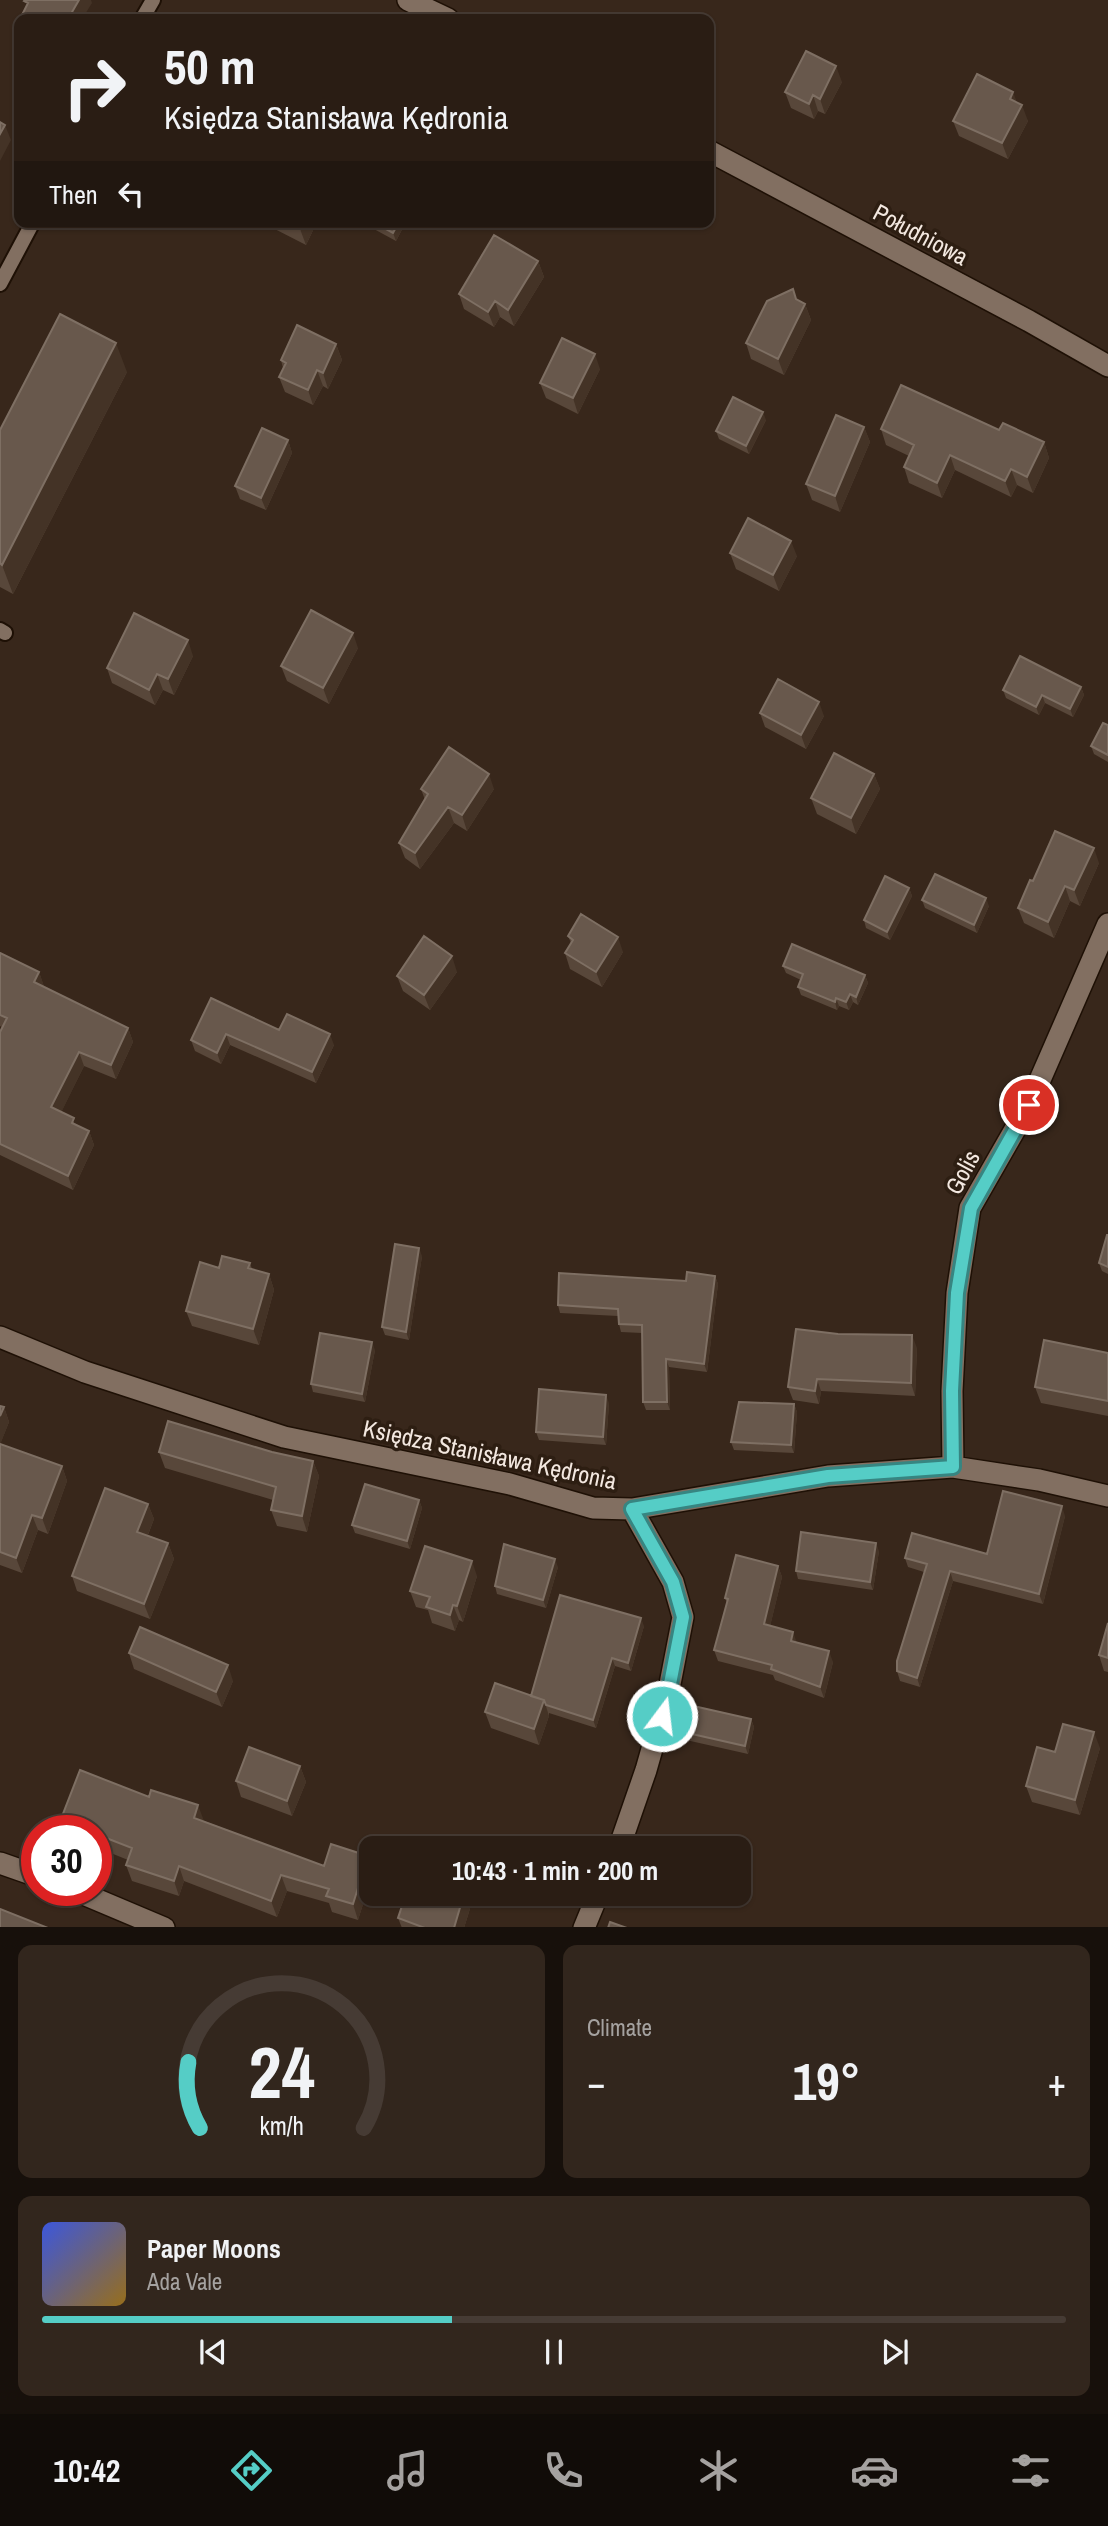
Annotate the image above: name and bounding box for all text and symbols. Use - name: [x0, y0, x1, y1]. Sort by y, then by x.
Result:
- text: 50 m: [164, 33, 256, 99]
- icon: right: [49, 42, 140, 133]
- text: Księdza Stanisława Kędronia: [164, 96, 508, 139]
- icon: left: [112, 175, 150, 213]
- text: Then: [49, 177, 98, 212]
- street label: Południowa: [868, 196, 974, 272]
- pin: [999, 1075, 1059, 1135]
- icon: arrive: [1010, 1086, 1048, 1124]
- street label: Golis: [937, 1144, 987, 1200]
- street label: Księdza Stanisława Kędronia: [360, 1412, 620, 1497]
- position arrow: [625, 1679, 699, 1753]
- speed limit sign: 30: [21, 1815, 112, 1906]
- text: 10:43 · 1 min · 200 m: [452, 1853, 658, 1888]
- text: Climate: [587, 2012, 652, 2043]
- text: 24: [248, 2023, 315, 2121]
- text: 19°: [792, 2046, 861, 2116]
- text: −: [587, 2057, 605, 2108]
- text: +: [1048, 2057, 1066, 2108]
- text: km/h: [259, 2108, 304, 2142]
- text: Paper Moons: [147, 2231, 281, 2266]
- text: Ada Vale: [147, 2266, 222, 2297]
- icon: previous: [194, 2333, 232, 2371]
- icon: pause: [535, 2333, 573, 2371]
- icon: next: [876, 2333, 914, 2371]
- icon: directions: [227, 2446, 276, 2495]
- icon: music: [383, 2446, 432, 2495]
- icon: phone: [539, 2446, 588, 2495]
- icon: climate: [694, 2446, 743, 2495]
- icon: car: [850, 2446, 899, 2495]
- icon: filters: [1006, 2446, 1055, 2495]
- text: 10:42: [53, 2449, 120, 2492]

